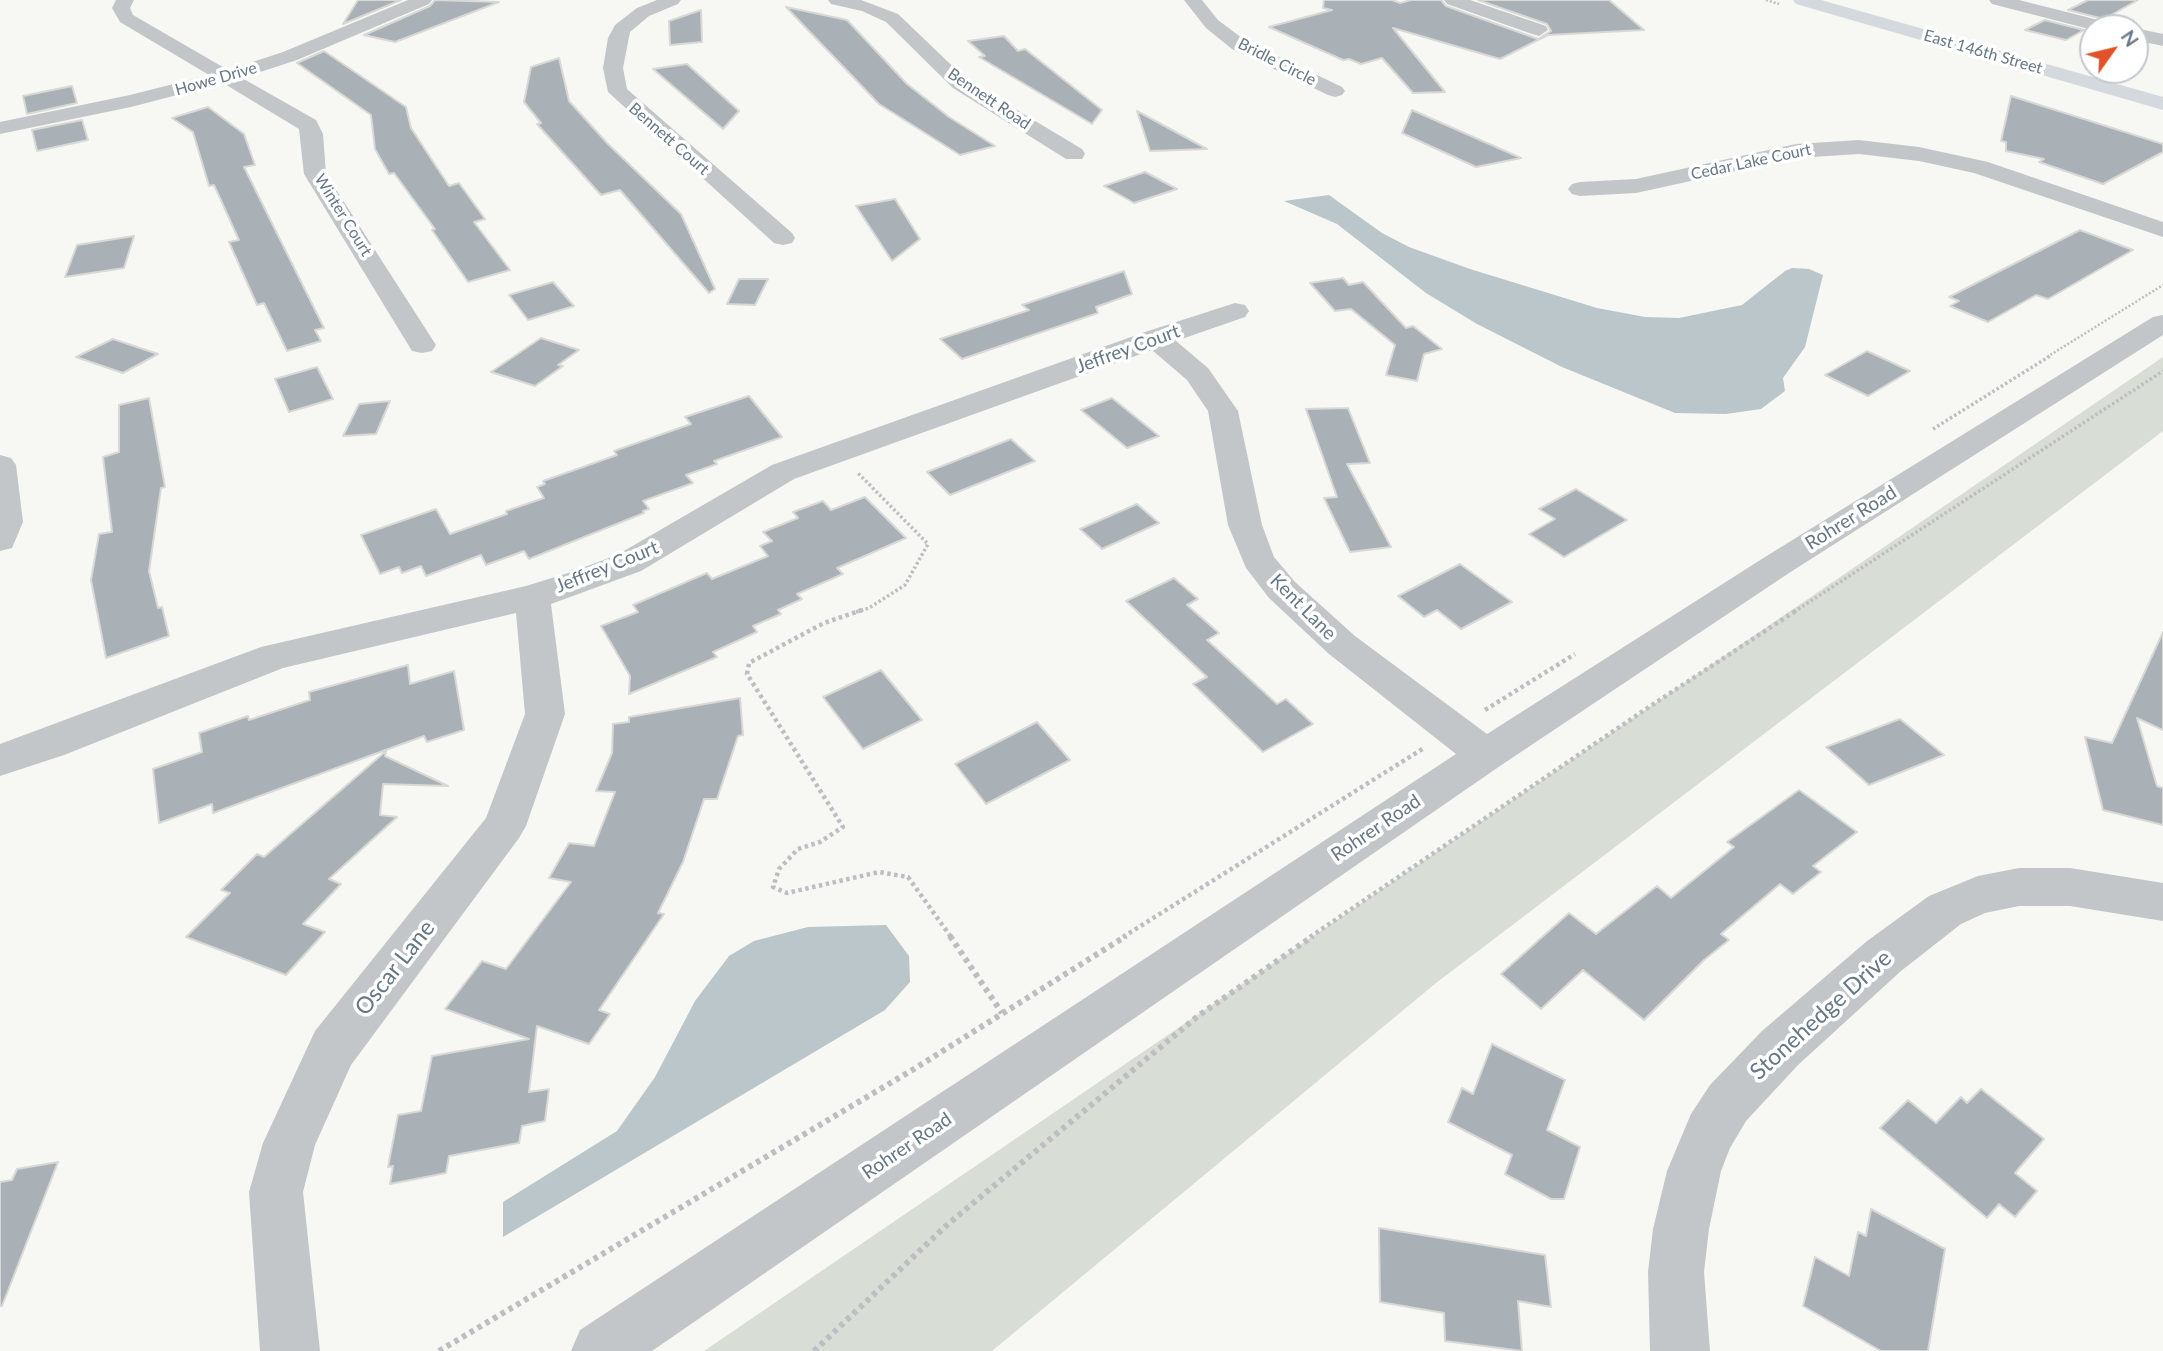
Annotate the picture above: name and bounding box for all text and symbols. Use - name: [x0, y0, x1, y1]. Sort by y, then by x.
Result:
- north arrow: [2079, 14, 2149, 84]
- street label: East 146th Street: [1921, 26, 2045, 78]
- text: N: [2117, 26, 2144, 51]
- street label: Bridle Circle: [1235, 34, 1319, 90]
- street label: Howe Drive: [173, 58, 259, 100]
- street label: Bennett Road: [944, 64, 1034, 134]
- street label: Bennett Court: [625, 99, 713, 179]
- street label: Cedar Lake Court: [1689, 140, 1813, 184]
- street label: Winter Court: [310, 170, 376, 260]
- street label: Jeffrey Court: [1073, 320, 1183, 378]
- street label: Rohrer Road: [1801, 481, 1901, 555]
- street label: Jeffrey Court: [552, 536, 662, 598]
- street label: Kent Lane: [1265, 569, 1341, 645]
- street label: Rohrer Road: [1327, 790, 1425, 866]
- street label: Oscar Lane: [349, 915, 441, 1021]
- street label: Stonehedge Drive: [1745, 944, 1897, 1086]
- street label: Rohrer Road: [858, 1108, 956, 1184]

